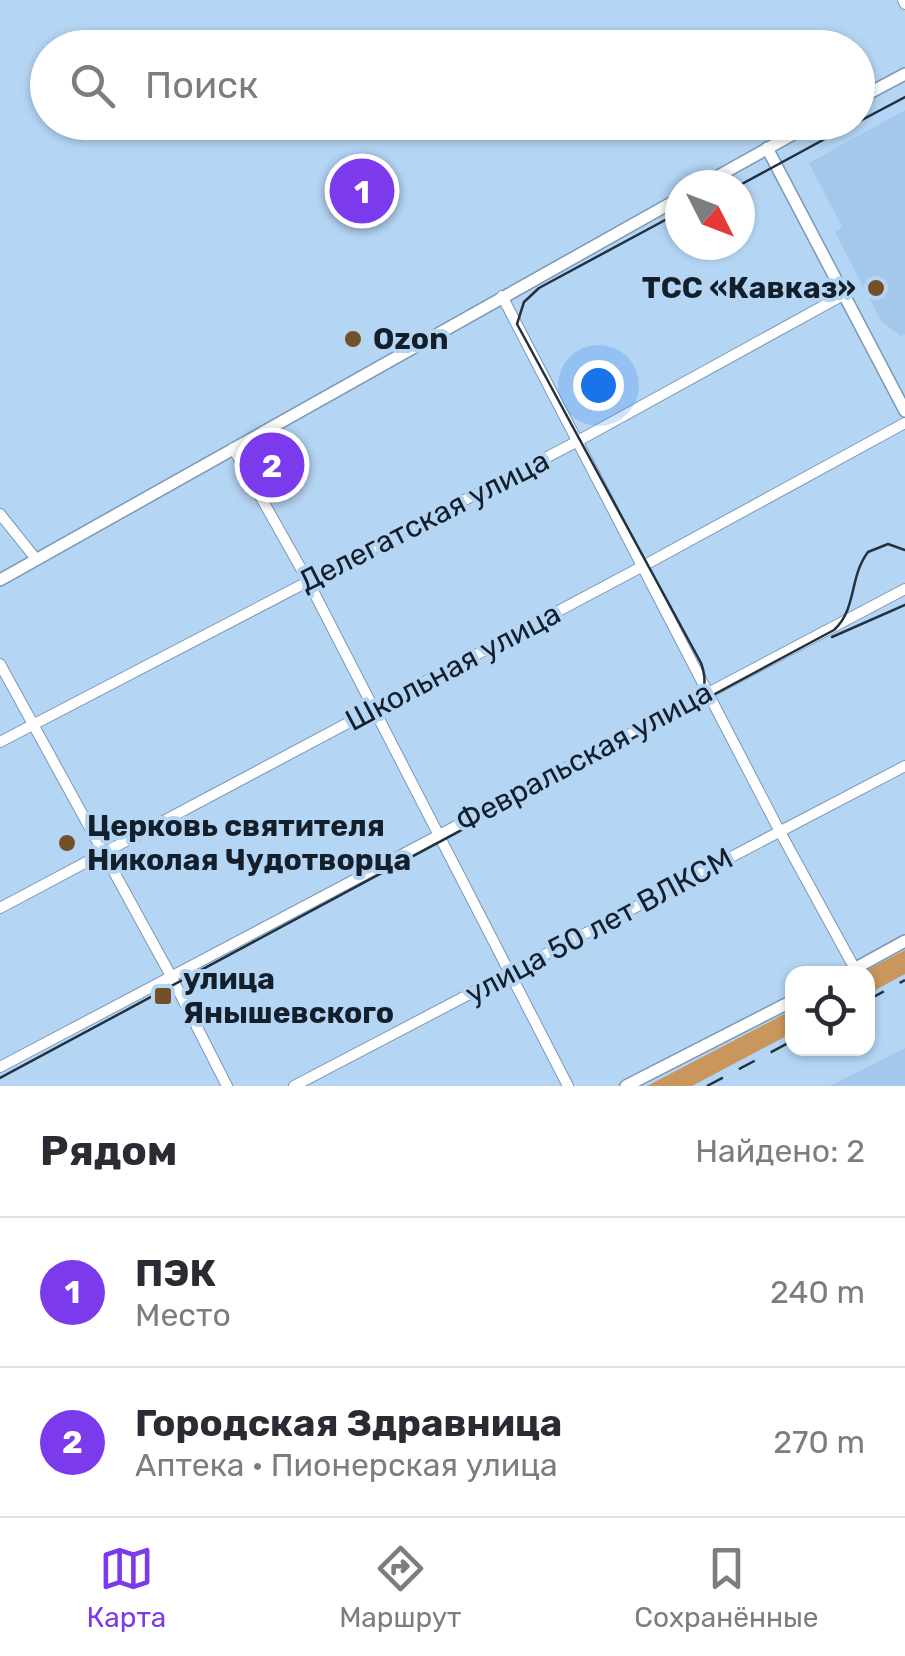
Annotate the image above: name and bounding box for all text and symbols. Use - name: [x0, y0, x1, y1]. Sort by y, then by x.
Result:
- search box: [30, 30, 875, 140]
- icon: search: [65, 58, 120, 113]
- text: Поиск: [145, 62, 258, 108]
- pin: 1: [330, 154, 394, 228]
- north arrow: [665, 170, 755, 260]
- place label: ТСС «Кавказ»: [642, 270, 856, 306]
- marker: ТСС «Кавказ»: [865, 277, 887, 299]
- place label: Ozon: [373, 321, 448, 357]
- marker: Ozon: [342, 328, 364, 350]
- your location: [573, 360, 624, 411]
- pin: 2: [240, 428, 304, 502]
- street label: Делегатская улица: [293, 442, 555, 600]
- street label: Школьная улица: [339, 595, 567, 739]
- street label: Февральская улица: [450, 674, 718, 840]
- place label: Церковь святителя Николая Чудотворца: [87, 808, 411, 878]
- marker: Церковь святителя Николая Чудотворца: [56, 832, 78, 854]
- street label: улица 50 лет ВЛКСМ: [459, 840, 739, 1012]
- place label: улица Янышевского: [183, 961, 394, 1031]
- map controls: [785, 966, 875, 1056]
- button: locate: [785, 966, 875, 1056]
- marker: улица Янышевского: [152, 985, 174, 1007]
- text: Рядом: [40, 1126, 177, 1176]
- text: Найдено: 2: [695, 1132, 865, 1170]
- text: ПЭК: [135, 1250, 216, 1296]
- text: 1: [65, 1273, 80, 1311]
- text: 240 m: [770, 1273, 865, 1311]
- text: Место: [135, 1296, 231, 1334]
- text: Городская Здравница: [135, 1400, 562, 1446]
- text: 2: [62, 1423, 83, 1461]
- text: 270 m: [773, 1423, 865, 1461]
- text: Аптека · Пионерская улица: [135, 1446, 558, 1484]
- tab: Карта: [86, 1541, 166, 1634]
- tab: Маршрут: [339, 1541, 461, 1634]
- tab: Сохранённые: [634, 1541, 819, 1634]

